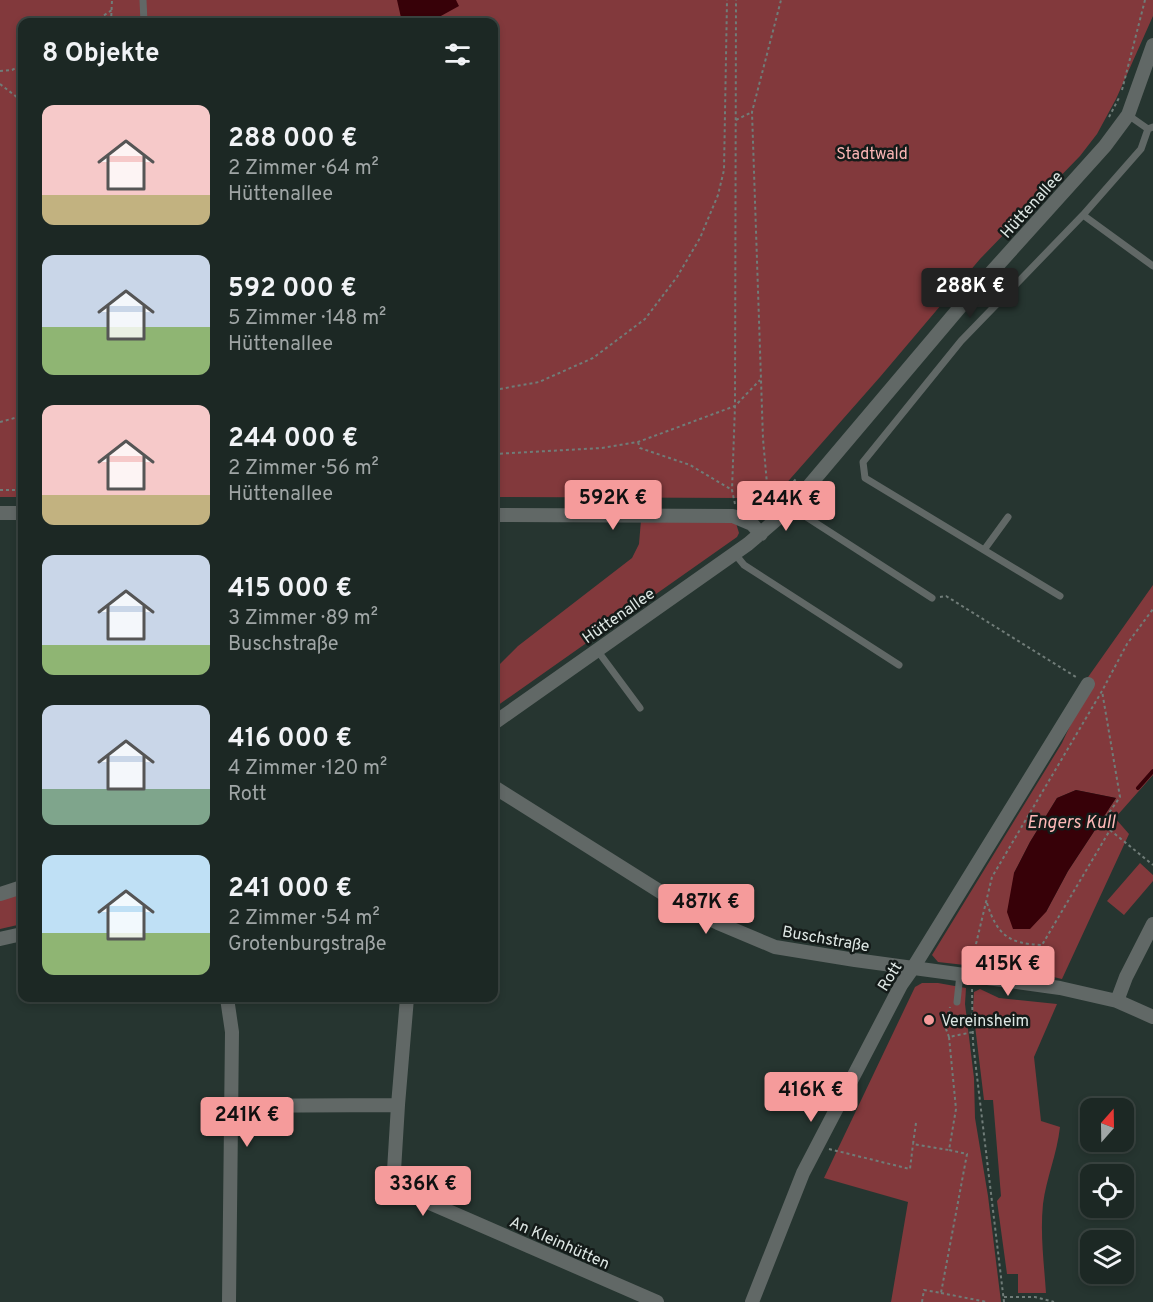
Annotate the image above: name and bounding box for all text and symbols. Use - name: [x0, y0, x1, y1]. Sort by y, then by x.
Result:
- text: 8 Objekte: [42, 38, 159, 71]
- icon: filters: [441, 38, 474, 71]
- text: 288 000 €: [228, 123, 358, 156]
- icon: home: [90, 129, 162, 201]
- park label: Stadtwald: [836, 145, 908, 165]
- text: 2 Zimmer · 64 m²: [228, 156, 379, 182]
- street label: Hüttenallee: [997, 167, 1068, 243]
- text: Hüttenallee: [228, 182, 333, 208]
- pin: 288K €: [921, 268, 1019, 319]
- text: 592 000 €: [228, 273, 357, 306]
- text: 288K €: [935, 274, 1005, 300]
- icon: home: [90, 279, 162, 351]
- text: 5 Zimmer · 148 m²: [228, 306, 386, 332]
- text: Hüttenallee: [228, 332, 333, 358]
- text: 244 000 €: [228, 423, 358, 456]
- icon: home: [90, 429, 162, 501]
- text: 2 Zimmer · 56 m²: [228, 456, 379, 482]
- pin: 592K €: [564, 480, 662, 531]
- pin: 244K €: [737, 481, 835, 532]
- text: Hüttenallee: [228, 482, 333, 508]
- text: 592K €: [579, 486, 647, 512]
- text: 244K €: [751, 487, 821, 513]
- text: 415 000 €: [228, 573, 352, 606]
- icon: home: [90, 579, 162, 651]
- street label: Hüttenallee: [579, 584, 659, 649]
- text: 3 Zimmer · 89 m²: [228, 606, 378, 632]
- text: Buschstraße: [228, 632, 338, 658]
- text: 416 000 €: [228, 723, 352, 756]
- icon: home: [90, 729, 162, 801]
- text: 4 Zimmer · 120 m²: [228, 756, 387, 782]
- text: Rott: [228, 782, 267, 808]
- water label: Engers Kull: [1027, 812, 1117, 835]
- text: 241 000 €: [228, 873, 352, 906]
- icon: home: [90, 879, 162, 951]
- pin: 487K €: [657, 884, 755, 935]
- text: 487K €: [672, 890, 740, 916]
- text: 2 Zimmer · 54 m²: [228, 906, 380, 932]
- street label: Buschstraße: [780, 922, 871, 957]
- text: Grotenburgstraße: [228, 932, 386, 958]
- pin: 415K €: [959, 946, 1057, 997]
- text: 415K €: [976, 952, 1040, 978]
- street label: Rott: [874, 959, 907, 995]
- place label: Vereinsheim: [941, 1012, 1029, 1032]
- marker: Vereinsheim: [922, 1013, 936, 1027]
- pin: 416K €: [762, 1072, 860, 1123]
- text: 416K €: [779, 1078, 844, 1104]
- pin: 241K €: [198, 1097, 296, 1148]
- north arrow: [1080, 1098, 1134, 1152]
- map controls: [1080, 1098, 1134, 1284]
- text: 241K €: [215, 1103, 279, 1129]
- button: locate: [1080, 1164, 1134, 1218]
- pin: 336K €: [374, 1166, 472, 1217]
- text: 336K €: [389, 1172, 457, 1198]
- street label: An Kleinhütten: [506, 1213, 612, 1275]
- button: layers: [1080, 1230, 1134, 1284]

